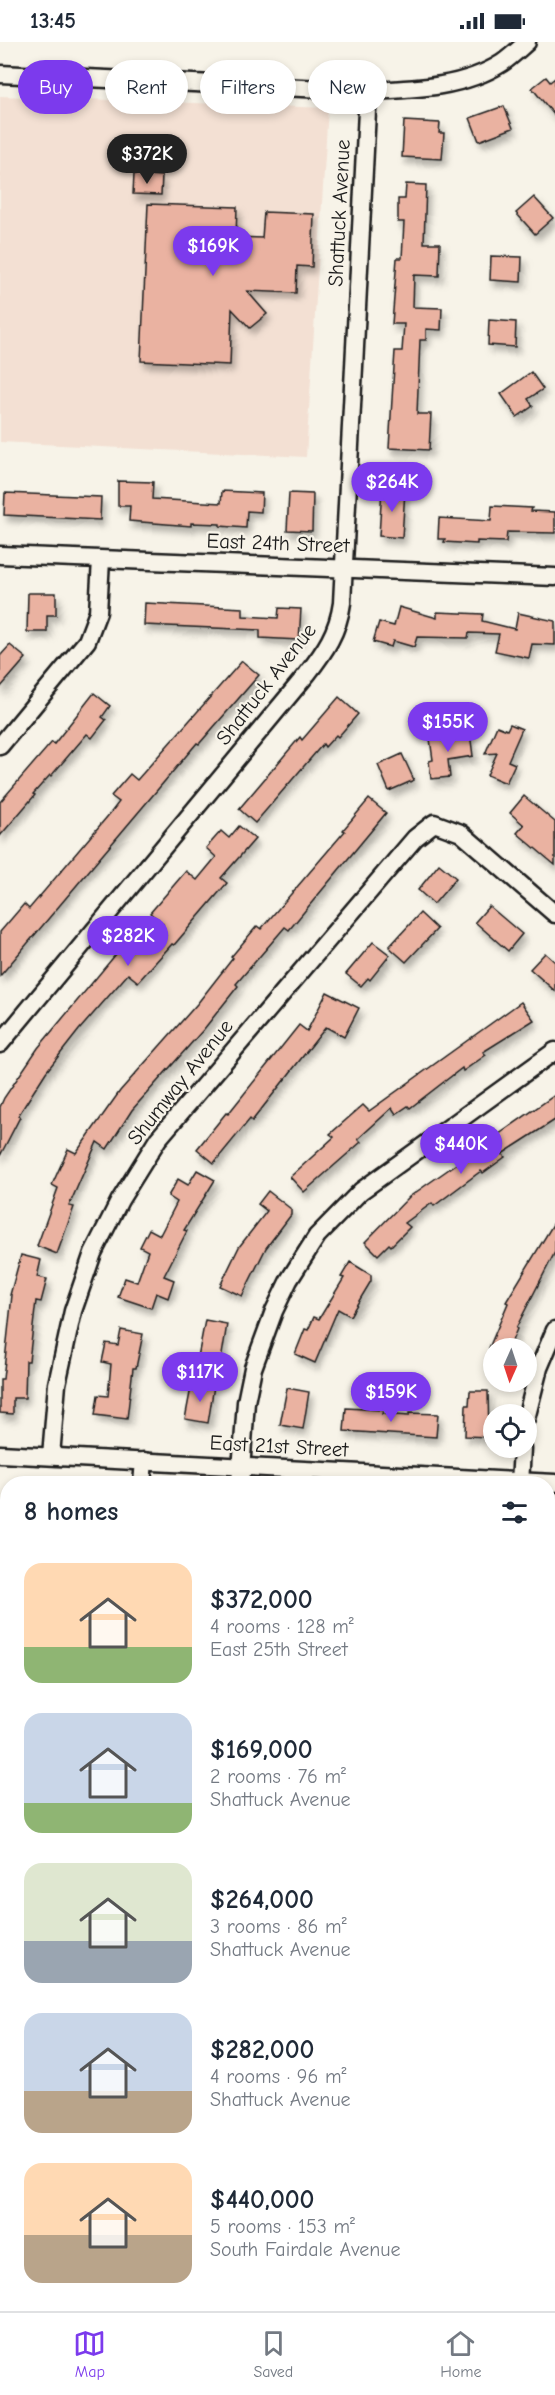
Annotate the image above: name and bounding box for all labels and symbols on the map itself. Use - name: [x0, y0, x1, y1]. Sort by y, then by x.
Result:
- pin: $372K: [105, 134, 189, 185]
- street label: Shattuck Avenue: [323, 139, 355, 287]
- pin: $169K: [171, 226, 255, 277]
- pin: $264K: [350, 462, 434, 513]
- street label: East 24th Street: [206, 529, 351, 558]
- street label: Shattuck Avenue: [211, 618, 321, 750]
- pin: $155K: [406, 702, 490, 753]
- pin: $282K: [86, 916, 170, 967]
- street label: Shumway Avenue: [122, 1014, 238, 1150]
- pin: $440K: [419, 1124, 503, 1175]
- north arrow: [483, 1338, 537, 1392]
- pin: $117K: [158, 1352, 242, 1403]
- pin: $159K: [349, 1372, 433, 1423]
- street label: East 21st Street: [209, 1430, 350, 1462]

